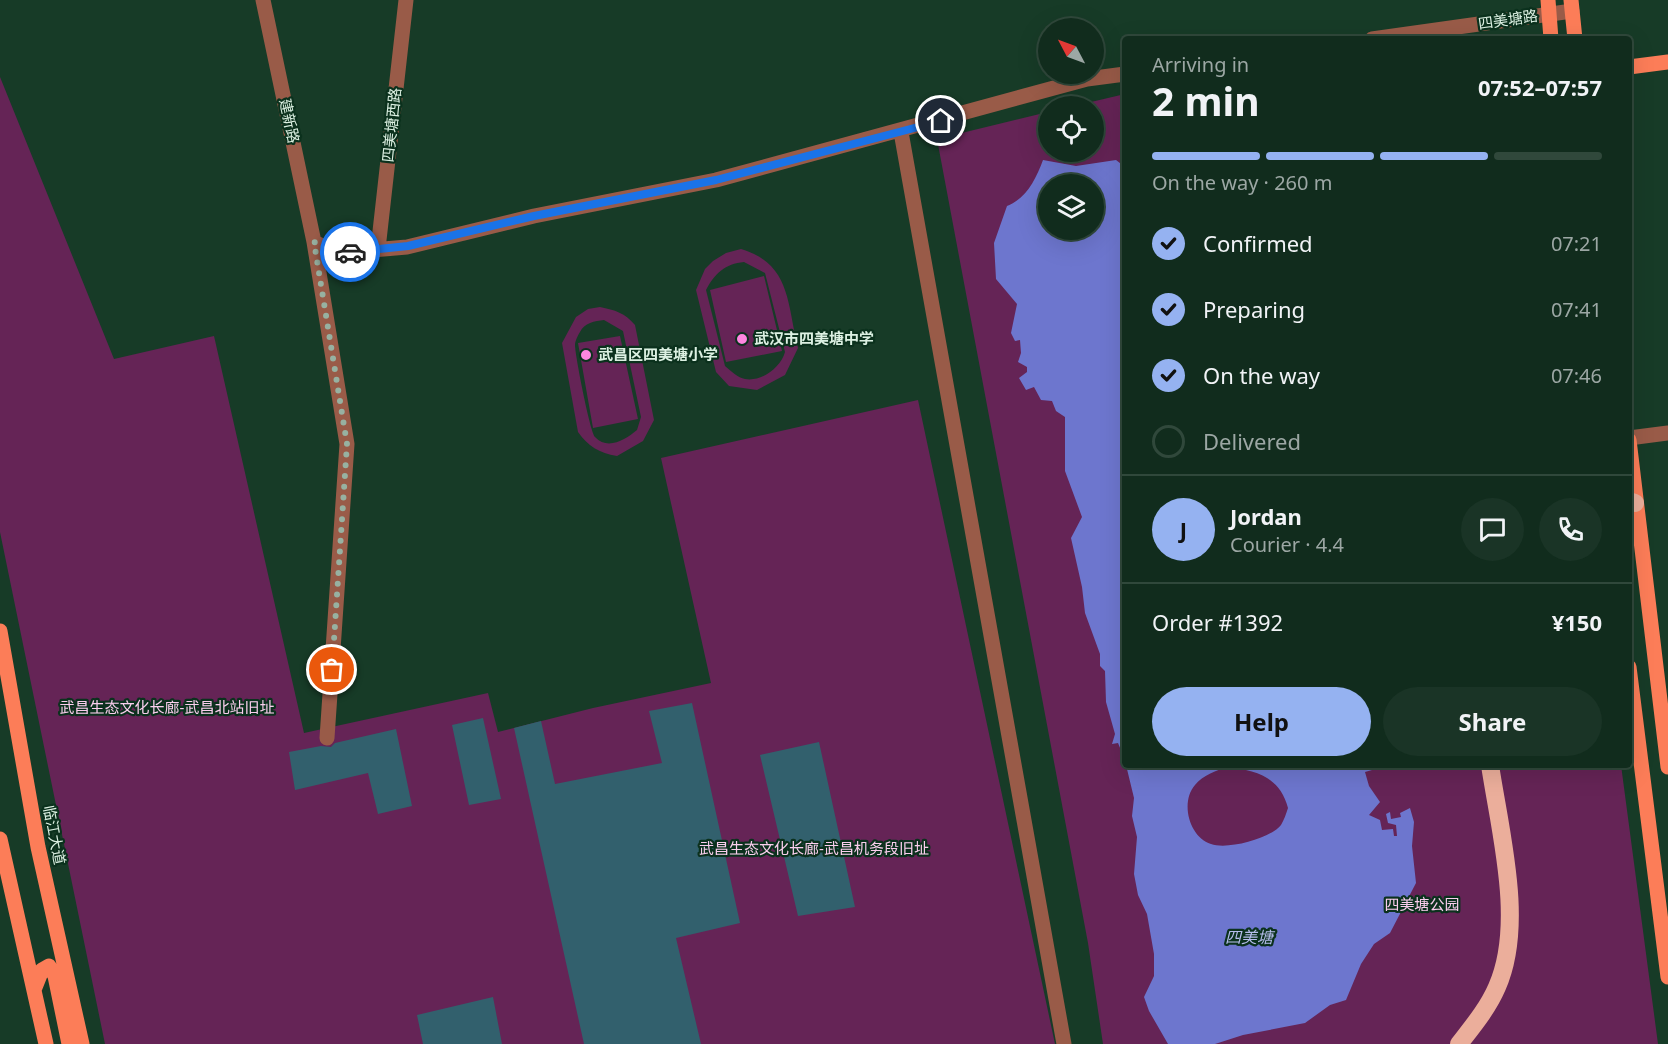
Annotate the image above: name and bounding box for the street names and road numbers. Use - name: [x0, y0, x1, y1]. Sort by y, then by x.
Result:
- street label: 四美塘路: [1477, 5, 1539, 33]
- street label: 四美塘西路: [377, 87, 405, 163]
- street label: 建新路: [276, 97, 304, 145]
- street label: 临江大道: [39, 803, 71, 866]

